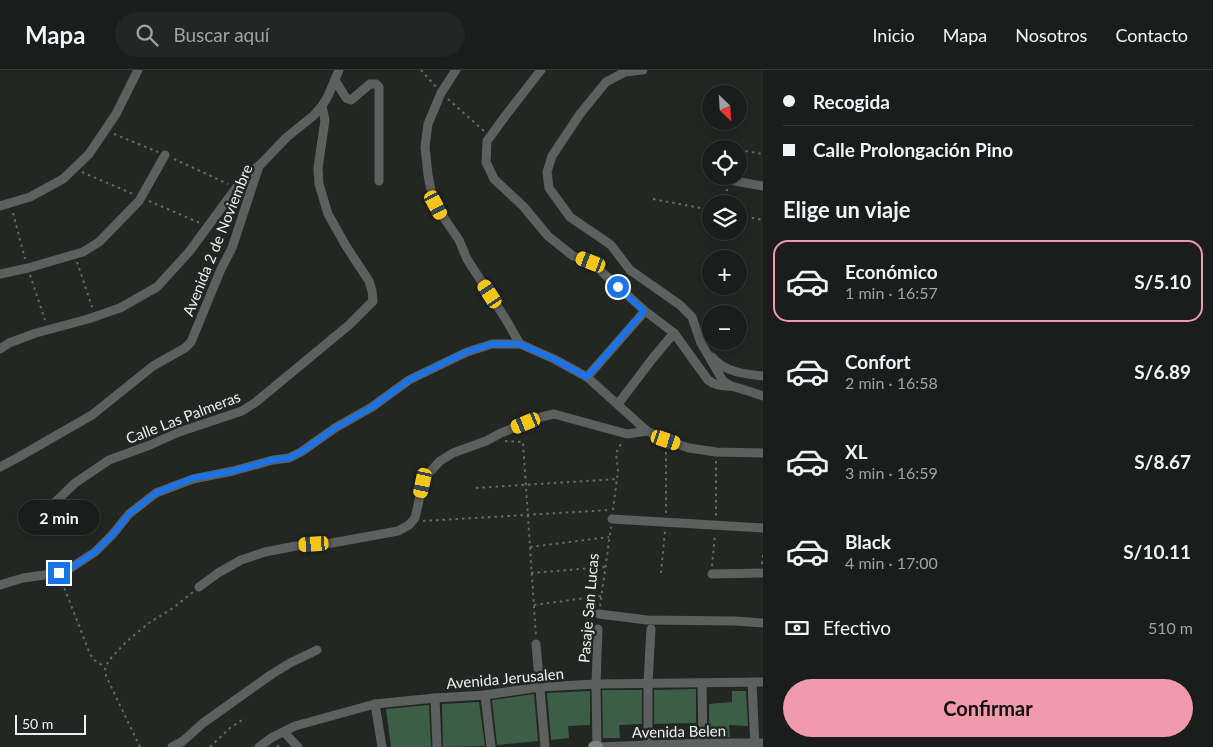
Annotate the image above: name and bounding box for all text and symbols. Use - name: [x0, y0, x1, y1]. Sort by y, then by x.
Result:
- search box: [115, 12, 465, 57]
- text: Mapa: [25, 20, 85, 49]
- icon: search: [133, 21, 161, 49]
- text: Buscar aquí: [173, 23, 269, 46]
- text: Inicio: [872, 24, 915, 46]
- text: Mapa: [943, 24, 987, 46]
- text: Nosotros: [1015, 24, 1087, 46]
- text: Contacto: [1115, 24, 1188, 46]
- north arrow: [702, 85, 748, 130]
- map controls: [702, 85, 747, 350]
- text: Recogida: [813, 90, 890, 113]
- text: Calle Prolongación Pino: [813, 138, 1013, 161]
- button: locate: [702, 140, 747, 185]
- street label: Avenida 2 de Noviembre: [178, 161, 256, 318]
- car: [422, 188, 449, 222]
- button: layers: [702, 195, 747, 240]
- text: Elige un viaje: [783, 196, 911, 223]
- car: [574, 250, 607, 274]
- button: +: [702, 250, 747, 295]
- icon: car: [785, 259, 830, 304]
- text: Económico: [845, 260, 938, 283]
- text: S/5.10: [1134, 270, 1191, 293]
- route start: [607, 276, 629, 298]
- car: [475, 277, 504, 311]
- text: 1 min · 16:57: [845, 283, 938, 302]
- button: −: [702, 305, 747, 350]
- icon: car: [785, 349, 830, 394]
- text: Confort: [845, 350, 910, 373]
- text: S/6.89: [1134, 360, 1191, 383]
- text: 2 min · 16:58: [845, 373, 938, 392]
- street label: Calle Las Palmeras: [123, 387, 243, 447]
- car: [509, 410, 542, 436]
- car: [649, 428, 682, 452]
- icon: car: [785, 439, 830, 484]
- text: XL: [845, 440, 868, 463]
- text: S/8.67: [1134, 450, 1191, 473]
- text: 3 min · 16:59: [845, 463, 938, 482]
- car: [412, 467, 433, 499]
- callout: 2 min: [18, 500, 100, 536]
- text: 2 min: [39, 508, 79, 527]
- icon: car: [785, 529, 830, 574]
- text: Black: [845, 530, 891, 553]
- car: [298, 535, 329, 553]
- text: S/10.11: [1123, 540, 1191, 563]
- street label: Pasaje San Lucas: [574, 552, 602, 664]
- text: 4 min · 17:00: [845, 553, 938, 572]
- route end: [48, 562, 70, 584]
- icon: cash: [783, 614, 811, 642]
- text: Efectivo: [823, 616, 891, 639]
- text: 510 m: [1148, 618, 1193, 637]
- street label: Avenida Jerusalen: [446, 664, 564, 692]
- button: Confirmar: [783, 679, 1193, 737]
- scale bar: [15, 712, 86, 735]
- text: 50 m: [22, 715, 53, 732]
- street label: Avenida Belen: [632, 721, 726, 741]

